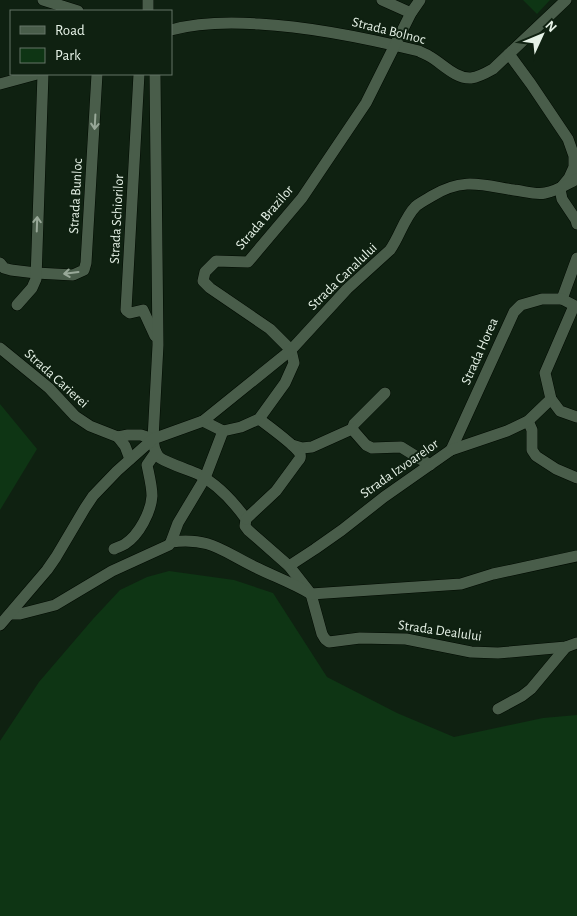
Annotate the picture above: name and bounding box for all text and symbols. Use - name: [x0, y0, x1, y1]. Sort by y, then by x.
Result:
- legend: [10, 10, 172, 75]
- north arrow: [517, 10, 567, 60]
- street label: Strada Bolnoc: [351, 15, 427, 47]
- text: N: [542, 18, 559, 35]
- text: Road: [55, 23, 85, 38]
- text: Park: [55, 48, 81, 63]
- one-way arrow: [90, 114, 99, 130]
- street label: Strada Bunloc: [67, 157, 85, 234]
- street label: Strada Schiorilor: [108, 173, 126, 264]
- street label: Strada Brazilor: [233, 183, 297, 252]
- one-way arrow: [33, 216, 42, 232]
- street label: Strada Canalului: [306, 240, 380, 313]
- one-way arrow: [63, 268, 79, 278]
- street label: Strada Horea: [459, 315, 501, 387]
- street label: Strada Carierei: [22, 347, 91, 411]
- street label: Strada Izvoarelor: [358, 436, 442, 501]
- street label: Strada Dealului: [397, 618, 483, 644]

